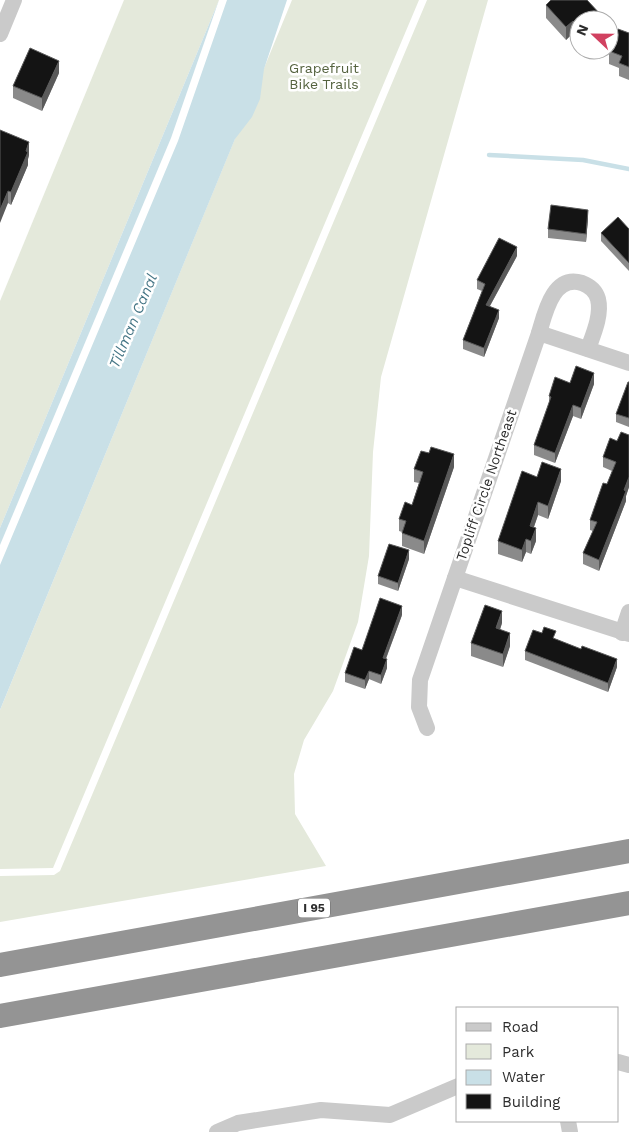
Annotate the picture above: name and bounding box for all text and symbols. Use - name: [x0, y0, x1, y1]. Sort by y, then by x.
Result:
- north arrow: [569, 10, 619, 60]
- text: N: [573, 22, 591, 38]
- park label: Grapefruit Bike Trails: [289, 60, 359, 92]
- water label: Tillman Canal: [105, 271, 161, 371]
- street label: Topliff Circle Northeast: [453, 407, 519, 563]
- road number: I 95: [298, 898, 330, 918]
- legend: [456, 1007, 619, 1122]
- text: Road: [502, 1018, 539, 1036]
- text: Park: [502, 1043, 535, 1061]
- text: Water: [502, 1068, 545, 1086]
- text: Building: [502, 1093, 560, 1111]

